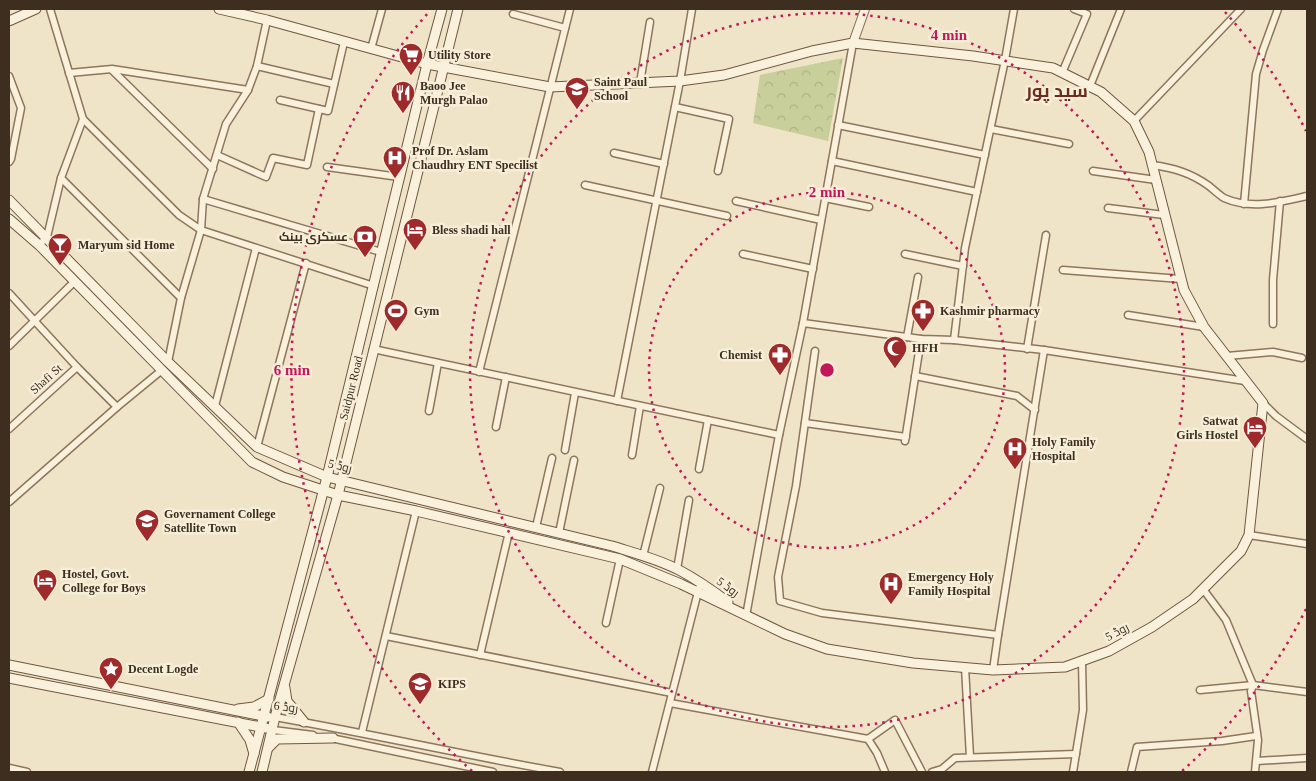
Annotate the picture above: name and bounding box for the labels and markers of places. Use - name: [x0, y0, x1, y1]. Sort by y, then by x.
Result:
- supermarket icon: Utility Store: [398, 42, 424, 76]
- place label: Utility Store: [428, 48, 491, 62]
- place label: Saint Paul School: [594, 75, 648, 103]
- school or university icon: Saint Paul School: [564, 76, 590, 110]
- place label: Baoo Jee Murgh Palao: [420, 79, 488, 107]
- restaurant icon: Baoo Jee Murgh Palao: [390, 80, 416, 114]
- place label: Prof Dr. Aslam Chaudhry ENT Specilist: [412, 144, 538, 172]
- hospital icon: Prof Dr. Aslam Chaudhry ENT Specilist: [382, 145, 408, 179]
- hotel icon: Bless shadi hall: [402, 217, 428, 251]
- place label: Bless shadi hall: [432, 223, 511, 237]
- bank icon: عسکری بینک: [352, 224, 378, 258]
- place label: عسکری بینک: [279, 230, 348, 245]
- bar icon: Maryum sid Home: [47, 232, 73, 266]
- place label: Maryum sid Home: [78, 238, 175, 252]
- sports icon: Gym: [383, 298, 409, 332]
- pharmacy icon: Kashmir pharmacy: [910, 298, 936, 332]
- place label: Gym: [414, 304, 439, 318]
- place label: Kashmir pharmacy: [940, 304, 1040, 318]
- mosque icon: HFH: [882, 335, 908, 369]
- place label: HFH: [912, 341, 939, 355]
- pharmacy icon: Chemist: [767, 342, 793, 376]
- place label: Chemist: [719, 348, 762, 362]
- centre of rings: [818, 361, 836, 379]
- place label: Satwat Girls Hostel: [1176, 414, 1239, 442]
- hotel icon: Satwat Girls Hostel: [1242, 415, 1268, 449]
- place label: Holy Family Hospital: [1032, 435, 1096, 463]
- hospital icon: Holy Family Hospital: [1002, 436, 1028, 470]
- place label: Governament College Satellite Town: [164, 507, 276, 535]
- school or university icon: Governament College Satellite Town: [134, 508, 160, 542]
- place label: Hostel, Govt. College for Boys: [62, 567, 146, 595]
- hotel icon: Hostel, Govt. College for Boys: [32, 568, 58, 602]
- place label: Emergency Holy Family Hospital: [908, 570, 994, 598]
- hospital icon: Emergency Holy Family Hospital: [878, 571, 904, 605]
- place icon: Decent Logde: [98, 656, 124, 690]
- place label: Decent Logde: [128, 662, 199, 676]
- school or university icon: KIPS: [407, 671, 433, 705]
- place label: KIPS: [438, 677, 466, 691]

